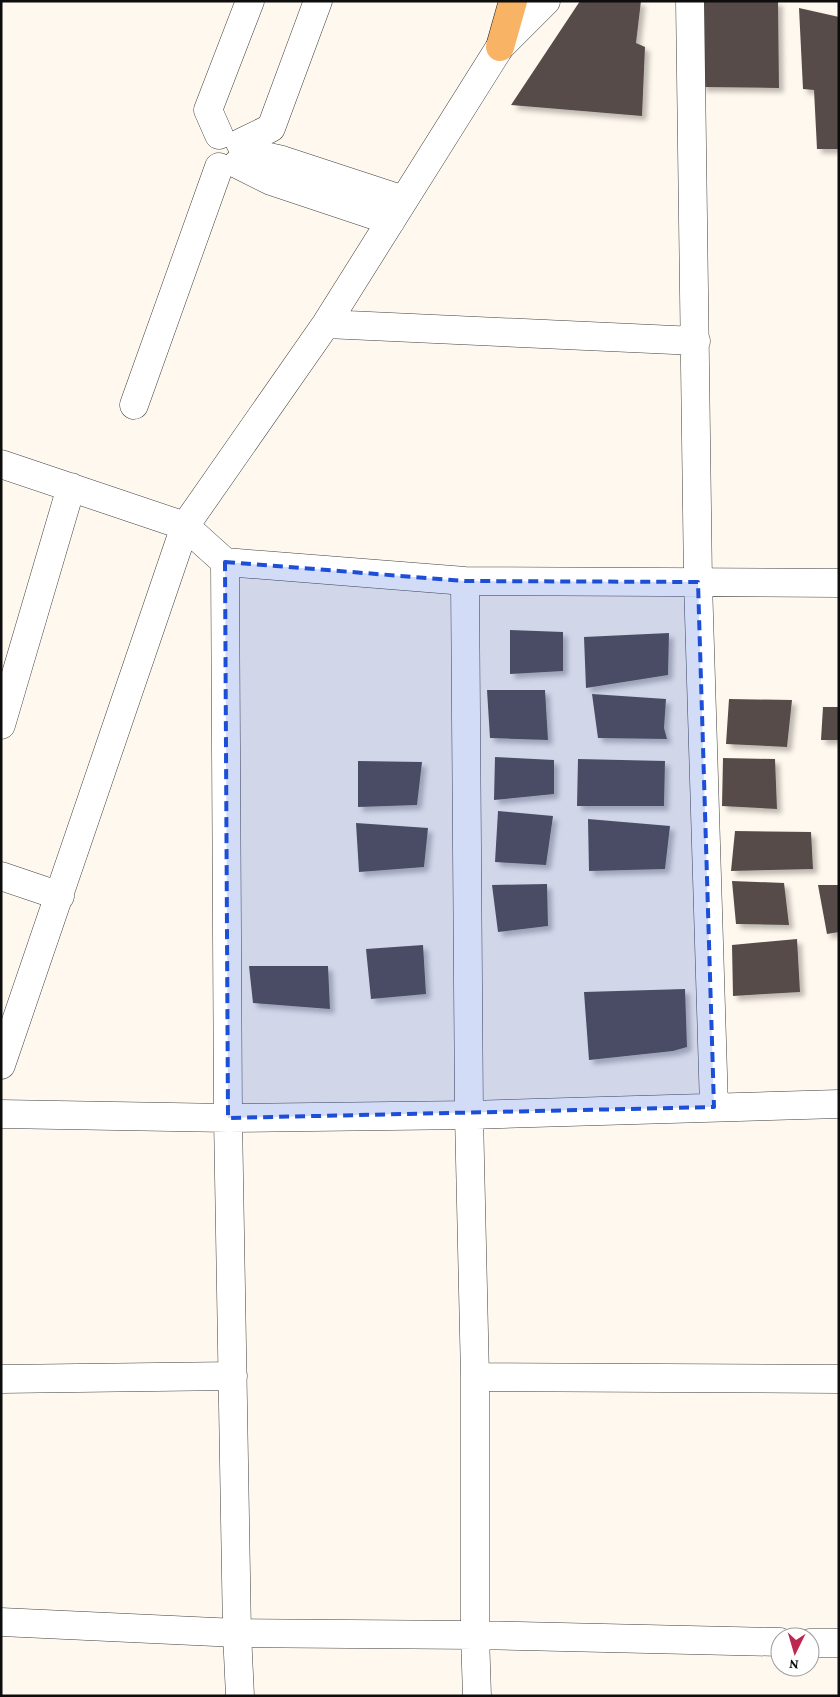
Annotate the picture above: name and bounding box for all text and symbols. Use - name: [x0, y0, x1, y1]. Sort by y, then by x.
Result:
- north arrow: [770, 1627, 820, 1677]
- text: N: [788, 1657, 799, 1673]

